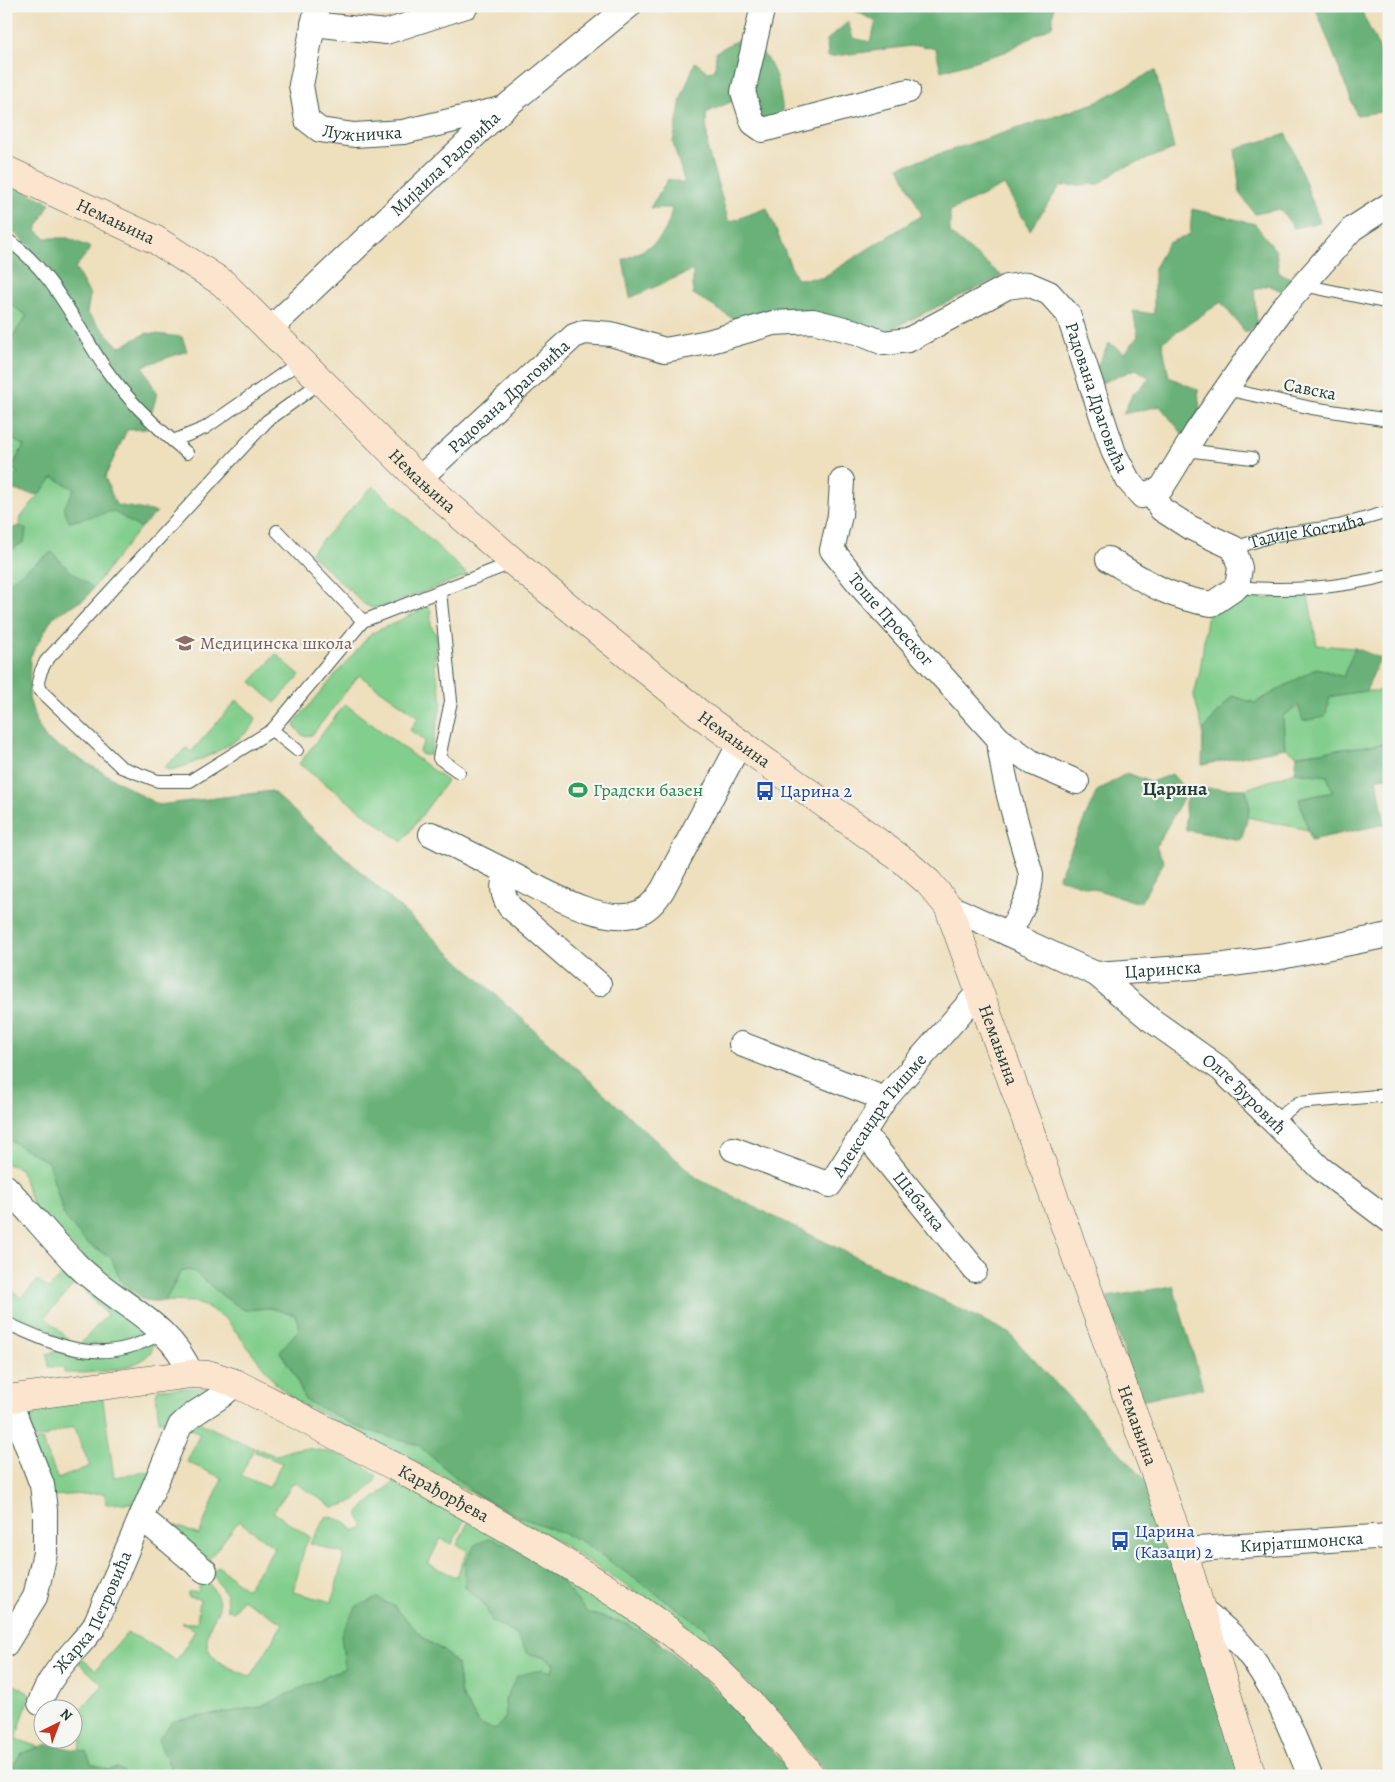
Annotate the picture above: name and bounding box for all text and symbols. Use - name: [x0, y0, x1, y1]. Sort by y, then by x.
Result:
- street label: Мијаила Радовића: [385, 105, 506, 221]
- street label: Лужничка: [321, 118, 403, 147]
- street label: Немањина: [72, 192, 160, 250]
- street label: Радована Драговића: [1059, 319, 1135, 478]
- street label: Радована Драговића: [442, 333, 575, 459]
- street label: Савска: [1282, 372, 1339, 406]
- street label: Немањина: [383, 443, 462, 519]
- street label: Тадије Костића: [1246, 507, 1368, 555]
- street label: Тоше Проеског: [843, 568, 939, 671]
- place label: Медицинска школа: [200, 631, 353, 655]
- school or university icon: Медицинска школа: [174, 632, 196, 654]
- street label: Немањина: [693, 705, 776, 774]
- district label: Царина: [1143, 776, 1208, 802]
- place label: Градски базен: [593, 778, 703, 802]
- sports icon: Градски базен: [567, 779, 589, 801]
- place label: Царина 2: [780, 779, 852, 803]
- bus stop icon: Царина 2: [754, 780, 776, 802]
- street label: Царинска: [1124, 955, 1203, 984]
- street label: Немањина: [973, 1001, 1025, 1089]
- street label: Александра Тишме: [826, 1048, 932, 1183]
- street label: Олге Ђуровић: [1198, 1048, 1292, 1140]
- street label: Шабачка: [887, 1166, 951, 1237]
- street label: Немањина: [1112, 1381, 1163, 1470]
- street label: Карађорђева: [394, 1459, 494, 1528]
- place label: Царина (Казаци) 2: [1135, 1519, 1214, 1564]
- street label: Кирјатшмонска: [1239, 1526, 1365, 1558]
- bus stop icon: Царина (Казаци) 2: [1109, 1530, 1131, 1552]
- street label: Жарка Петровића: [48, 1546, 137, 1678]
- north arrow: [32, 1700, 82, 1750]
- text: N: [56, 1704, 77, 1725]

